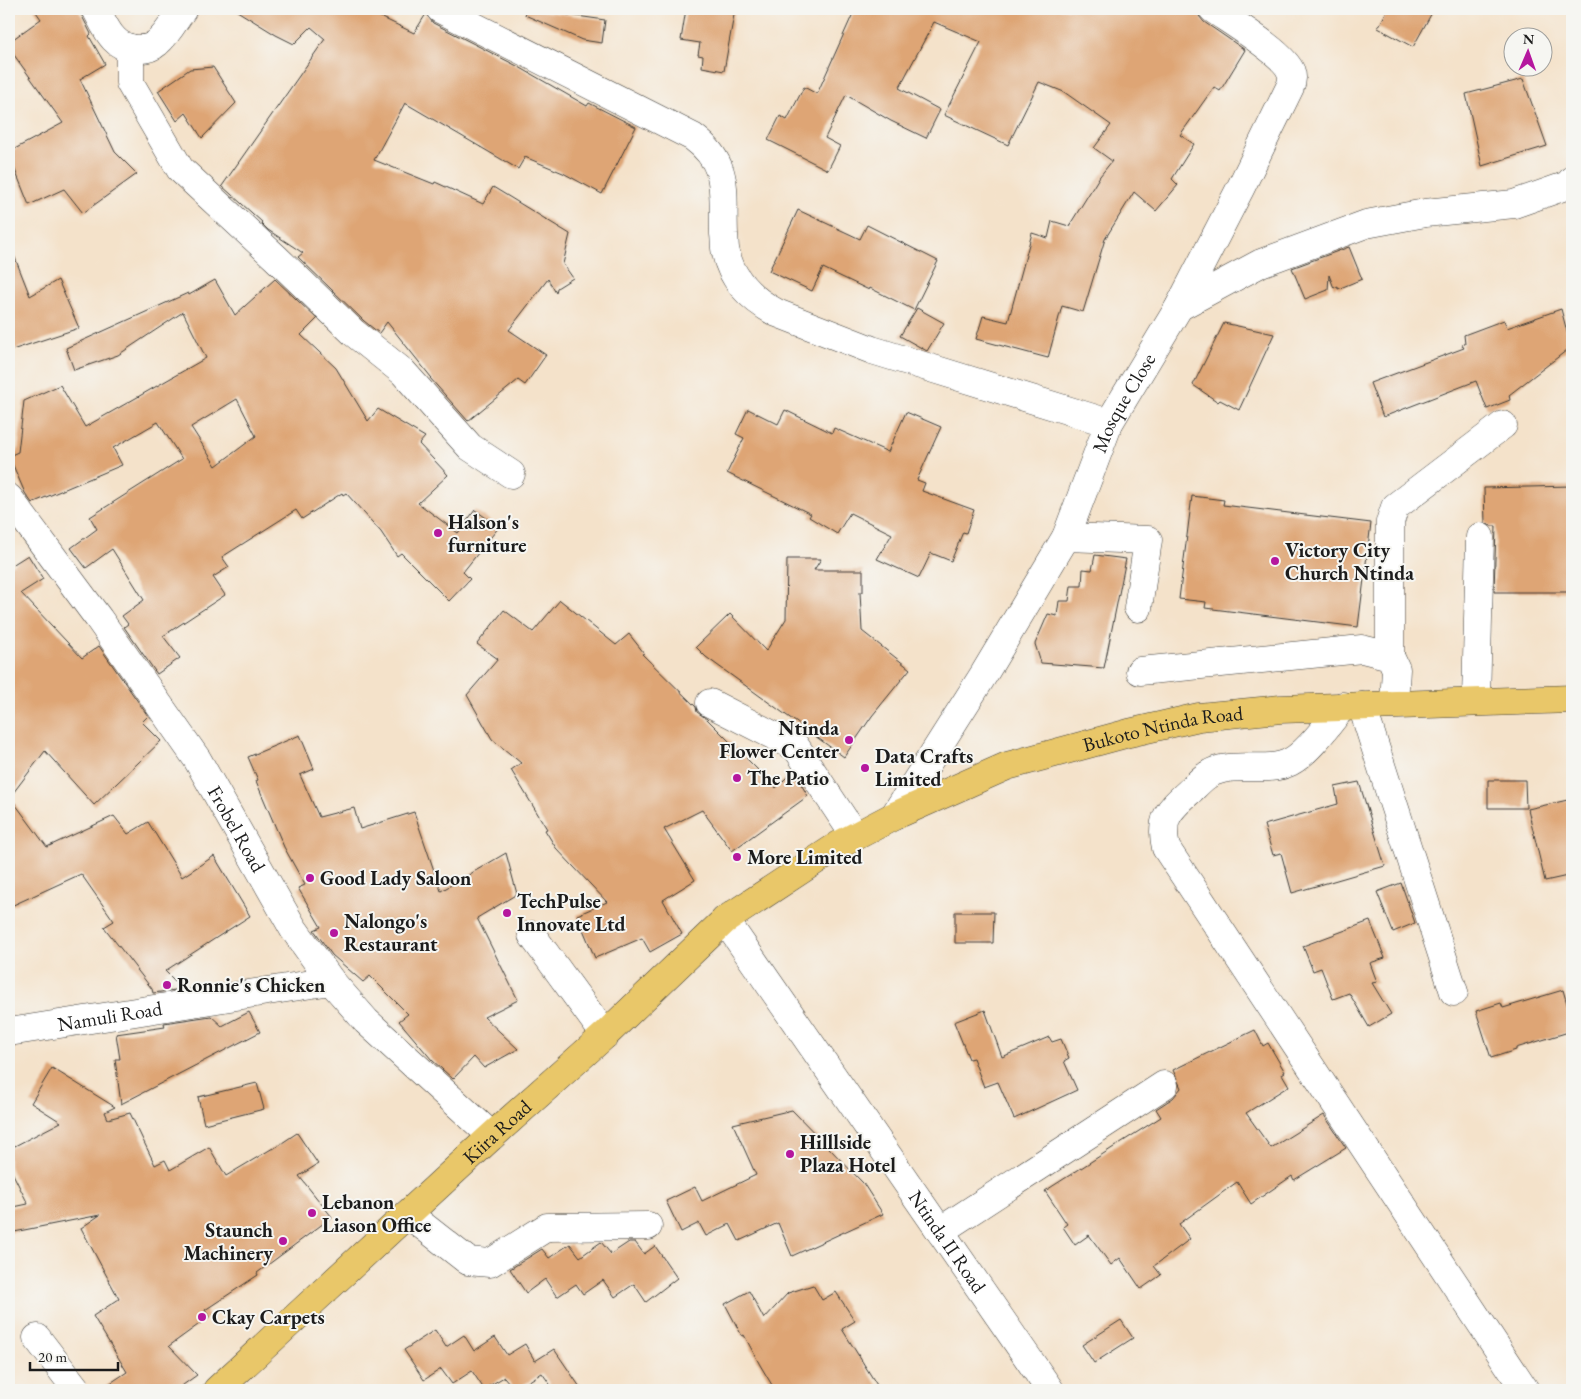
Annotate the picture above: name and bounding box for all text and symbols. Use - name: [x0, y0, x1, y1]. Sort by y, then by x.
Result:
- north arrow: [1504, 28, 1554, 78]
- text: N: [1522, 30, 1535, 48]
- street label: Mosque Close: [1086, 348, 1161, 456]
- place label: Halson's furniture: [448, 509, 527, 558]
- marker: Halson's furniture: [432, 527, 444, 539]
- place label: Victory City Church Ntinda: [1285, 537, 1414, 586]
- marker: Victory City Church Ntinda: [1269, 555, 1281, 567]
- street label: Bukoto Ntinda Road: [1080, 700, 1245, 758]
- place label: Ntinda Flower Center: [719, 715, 840, 764]
- marker: Ntinda Flower Center: [843, 734, 855, 746]
- place label: Data Crafts Limited: [875, 743, 973, 792]
- marker: Data Crafts Limited: [859, 762, 871, 774]
- place label: The Patio: [747, 765, 829, 791]
- marker: The Patio: [731, 772, 743, 784]
- street label: Frobel Road: [202, 781, 272, 878]
- place label: More Limited: [747, 844, 863, 870]
- marker: More Limited: [731, 851, 743, 863]
- place label: Good Lady Saloon: [320, 865, 471, 891]
- marker: Good Lady Saloon: [304, 872, 316, 884]
- place label: TechPulse Innovate Ltd: [517, 888, 626, 937]
- marker: TechPulse Innovate Ltd: [501, 907, 513, 919]
- place label: Nalongo's Restaurant: [344, 908, 438, 957]
- marker: Nalongo's Restaurant: [328, 927, 340, 939]
- place label: Ronnie's Chicken: [177, 972, 325, 998]
- marker: Ronnie's Chicken: [161, 979, 173, 991]
- street label: Namuli Road: [56, 995, 165, 1037]
- street label: Kiira Road: [457, 1093, 538, 1170]
- place label: Hilllside Plaza Hotel: [800, 1129, 896, 1178]
- marker: Hilllside Plaza Hotel: [784, 1148, 796, 1160]
- street label: Ntinda II Road: [903, 1185, 992, 1299]
- place label: Lebanon Liason Office: [322, 1189, 431, 1238]
- marker: Lebanon Liason Office: [306, 1207, 318, 1219]
- place label: Staunch Machinery: [184, 1217, 273, 1266]
- marker: Staunch Machinery: [277, 1235, 289, 1247]
- place label: Ckay Carpets: [212, 1304, 325, 1330]
- marker: Ckay Carpets: [196, 1311, 208, 1323]
- scale bar: [30, 1339, 118, 1371]
- text: 20 m: [38, 1347, 67, 1366]

